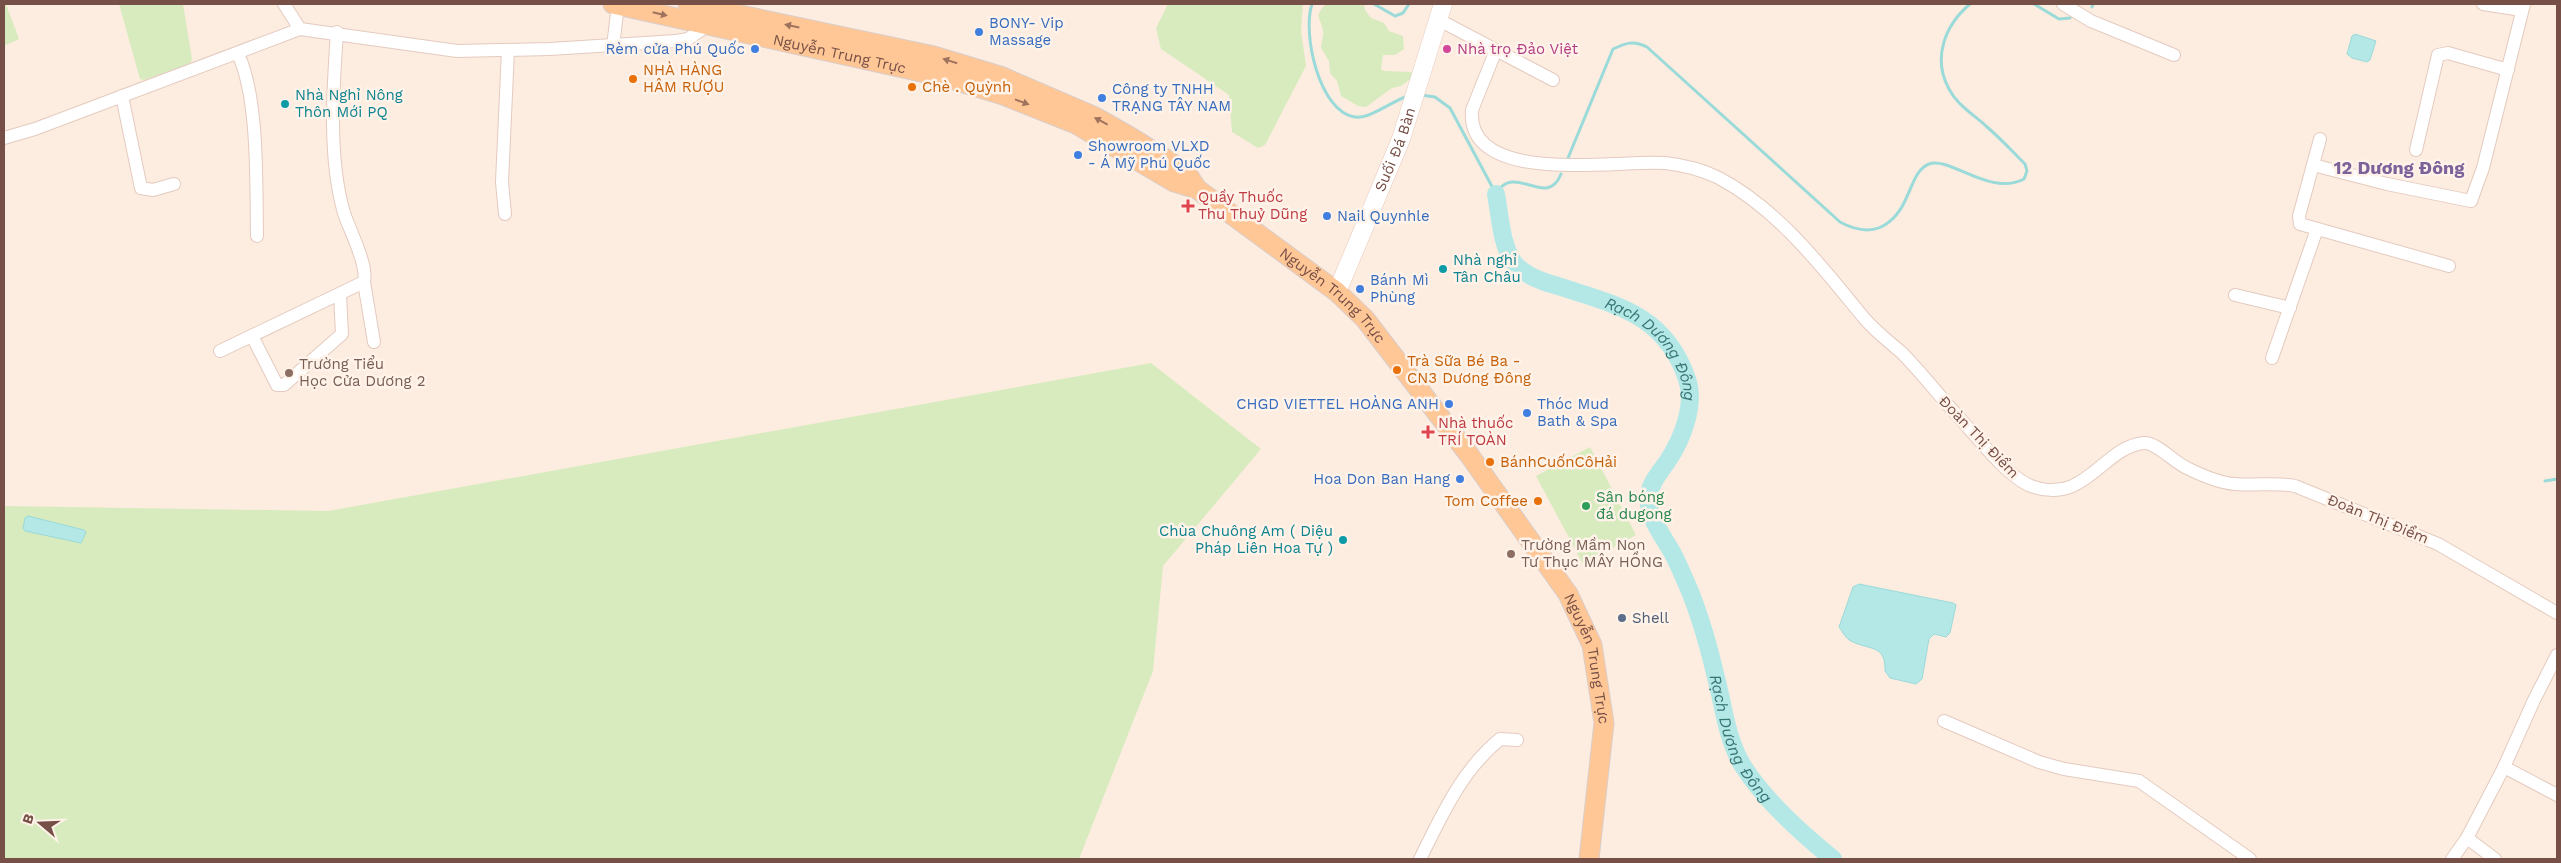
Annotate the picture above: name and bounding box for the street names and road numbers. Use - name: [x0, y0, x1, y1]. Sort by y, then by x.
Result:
- street label: Nguyễn Trung Trực: [771, 31, 908, 77]
- street label: Suối Đá Bàn: [1371, 105, 1419, 194]
- street label: Nguyễn Trung Trực: [1276, 244, 1389, 347]
- street label: Đoàn Thị Điểm: [1935, 392, 2023, 482]
- street label: Đoàn Thị Điểm: [2325, 490, 2431, 548]
- street label: Nguyễn Trung Trực: [1560, 591, 1613, 725]

